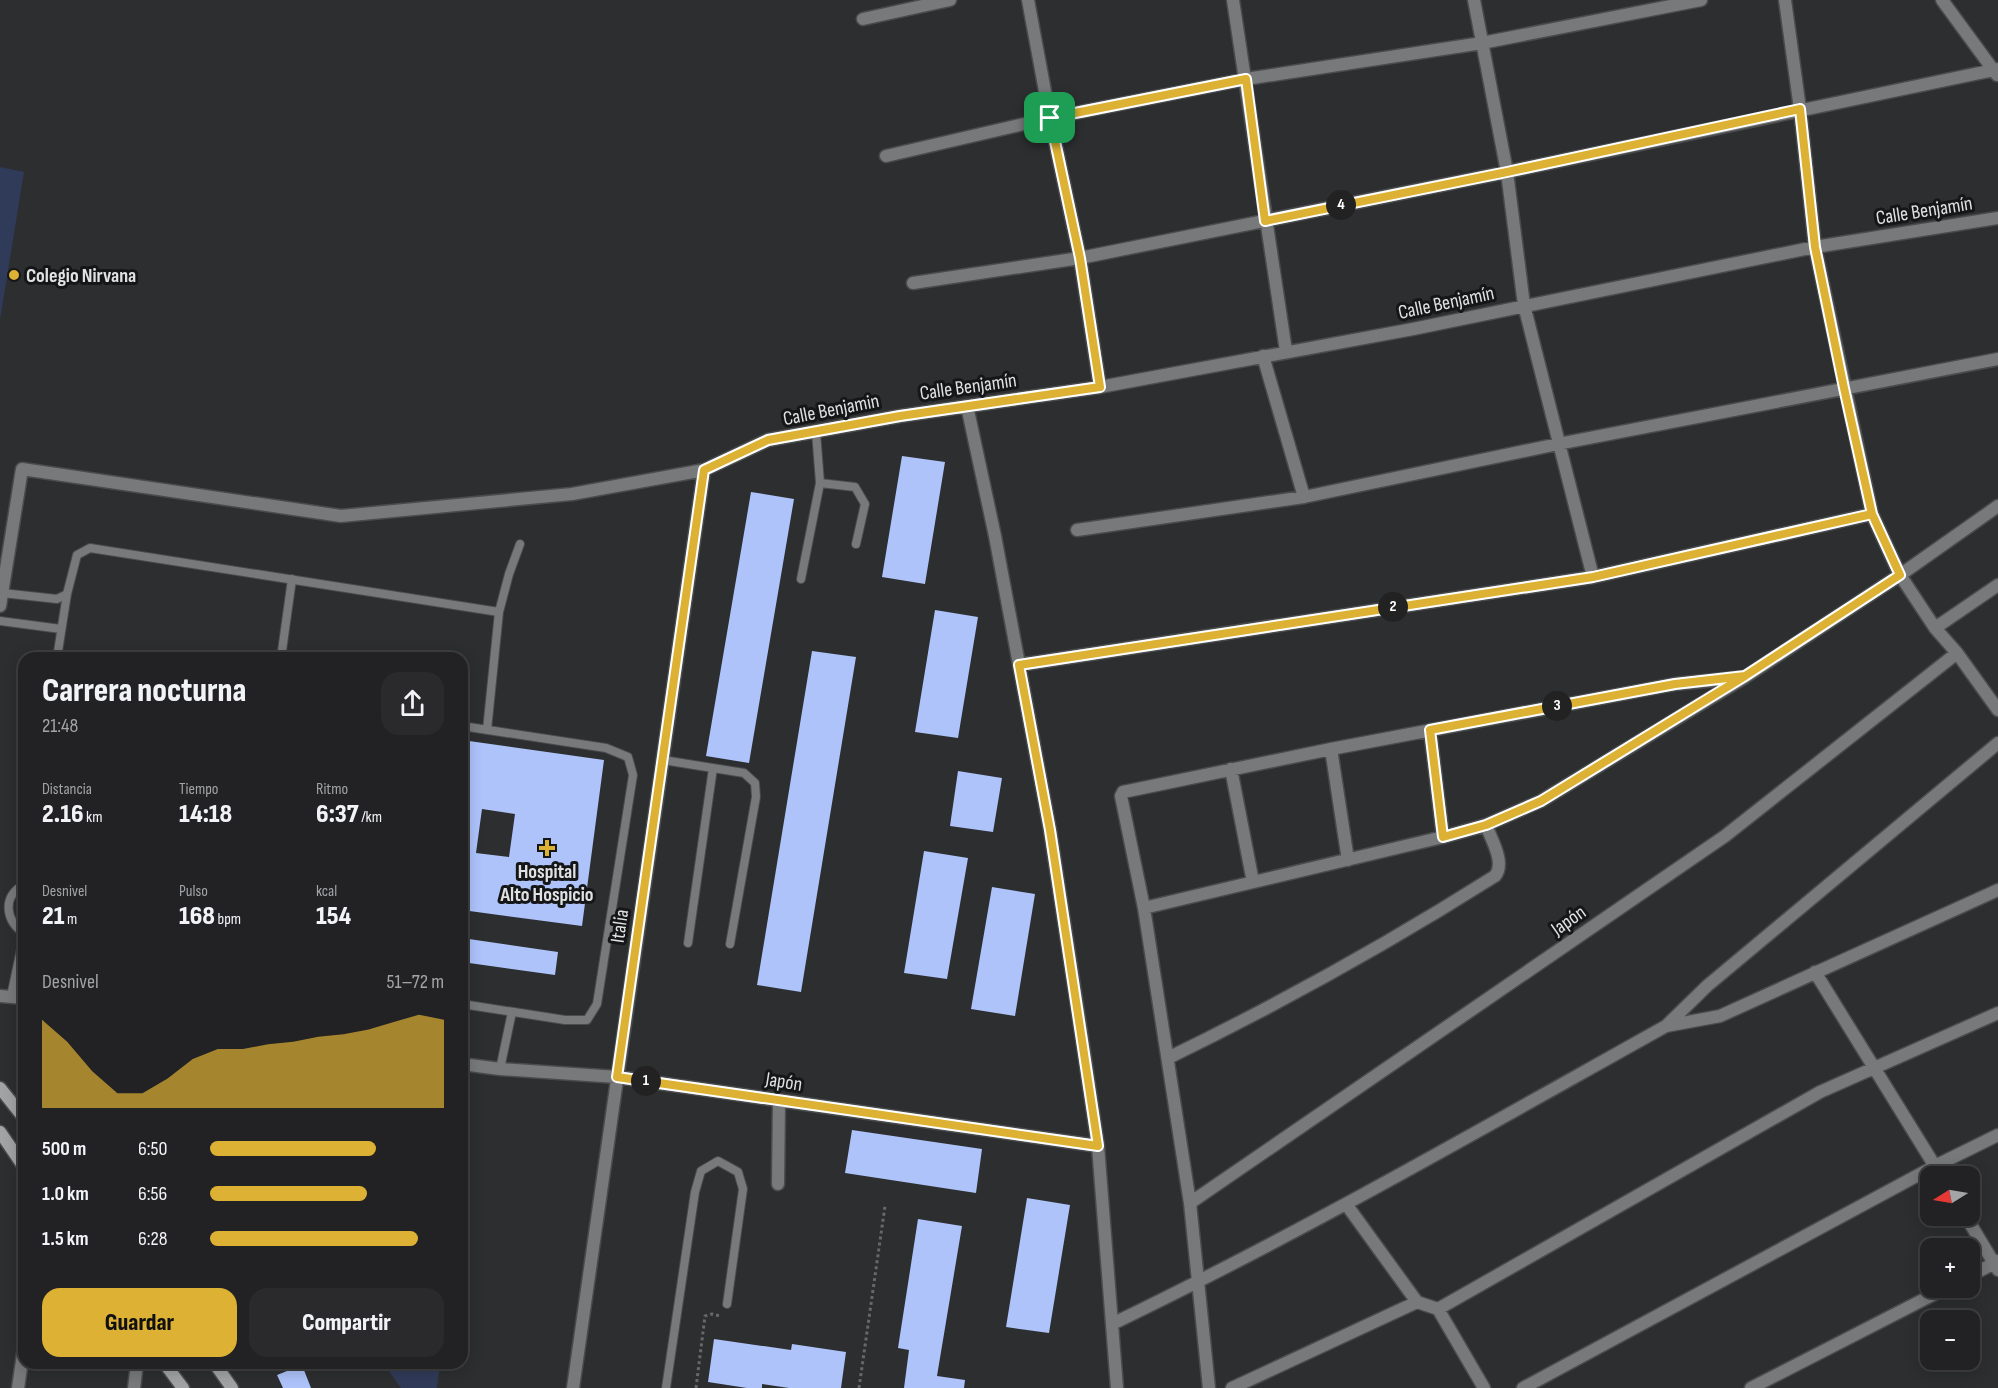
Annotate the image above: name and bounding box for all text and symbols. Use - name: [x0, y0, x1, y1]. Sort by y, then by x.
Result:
- pin: [1024, 92, 1075, 143]
- icon: arrive: [1033, 101, 1066, 134]
- pin: 4: [1326, 190, 1356, 220]
- street label: Calle Benjamín: [1874, 191, 1974, 230]
- text: 4: [1337, 195, 1345, 214]
- place label: Colegio Nirvana: [26, 264, 136, 288]
- marker: Colegio Nirvana: [7, 268, 21, 282]
- street label: Calle Benjamín: [1396, 281, 1496, 325]
- street label: Calle Benjamín: [918, 368, 1018, 406]
- street label: Calle Benjamin: [781, 389, 881, 431]
- pin: 2: [1378, 592, 1408, 622]
- text: 2: [1389, 597, 1397, 616]
- text: Carrera nocturna: [42, 671, 246, 711]
- button: share: [381, 672, 444, 735]
- pin: 3: [1542, 691, 1572, 721]
- text: 3: [1553, 696, 1561, 715]
- text: 21:48: [42, 714, 78, 738]
- text: Distancia: [42, 780, 92, 799]
- text: Tiempo: [179, 780, 218, 799]
- text: Ritmo: [316, 780, 348, 799]
- text: 2.16: [42, 799, 84, 830]
- text: 14:18: [179, 799, 232, 830]
- text: 6:37: [316, 799, 359, 830]
- text: km: [84, 808, 102, 827]
- text: /km: [359, 808, 382, 827]
- marker: Hospital Alto Hospicio: [538, 839, 556, 857]
- place label: Hospital Alto Hospicio: [499, 860, 594, 907]
- text: Desnivel: [42, 882, 87, 901]
- text: Pulso: [179, 882, 208, 901]
- text: kcal: [316, 882, 337, 901]
- street label: Japón: [1546, 900, 1591, 942]
- text: 21: [42, 901, 64, 932]
- text: 168: [179, 901, 215, 932]
- text: 154: [316, 901, 351, 932]
- street label: Italia: [606, 908, 634, 944]
- text: m: [64, 910, 77, 929]
- text: bpm: [215, 910, 241, 929]
- text: Desnivel: [42, 970, 99, 994]
- text: 51–72 m: [386, 970, 444, 994]
- pin: 1: [631, 1066, 661, 1096]
- street label: Japón: [763, 1067, 804, 1097]
- text: 1: [643, 1071, 649, 1090]
- text: 500 m: [42, 1137, 86, 1161]
- text: 6:50: [138, 1137, 167, 1161]
- north arrow: [1920, 1166, 1980, 1226]
- map controls: [1920, 1166, 1980, 1370]
- text: 1.0 km: [42, 1182, 89, 1206]
- text: 6:56: [138, 1182, 167, 1206]
- text: 1.5 km: [42, 1227, 88, 1251]
- text: 6:28: [138, 1227, 168, 1251]
- button: +: [1920, 1238, 1980, 1298]
- button: Guardar: [42, 1288, 237, 1357]
- button: Compartir: [249, 1288, 444, 1357]
- button: −: [1920, 1310, 1980, 1370]

